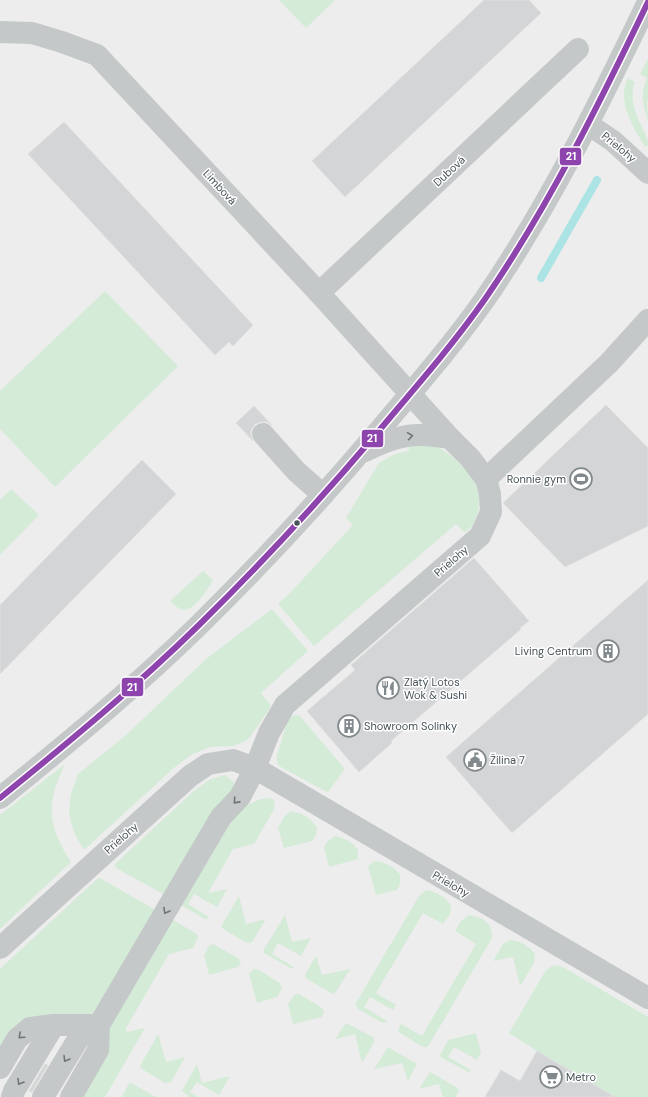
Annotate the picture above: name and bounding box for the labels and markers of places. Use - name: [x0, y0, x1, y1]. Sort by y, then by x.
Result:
- sports icon: Ronnie gym: [568, 466, 594, 492]
- place label: Ronnie gym: [507, 472, 566, 486]
- unlabelled marker: [292, 518, 302, 528]
- building icon: Living Centrum: [595, 638, 621, 664]
- place label: Living Centrum: [515, 644, 592, 658]
- restaurant icon: Zlatý Lotos Wok & Sushi: [375, 675, 401, 701]
- place label: Zlatý Lotos Wok & Sushi: [404, 675, 467, 702]
- building icon: Showroom Solinky: [336, 713, 362, 739]
- place label: Showroom Solinky: [364, 719, 457, 733]
- public building icon: Žilina 7: [462, 747, 488, 773]
- place label: Žilina 7: [490, 753, 525, 767]
- supermarket icon: Metro: [538, 1064, 564, 1090]
- place label: Metro: [566, 1070, 596, 1084]

